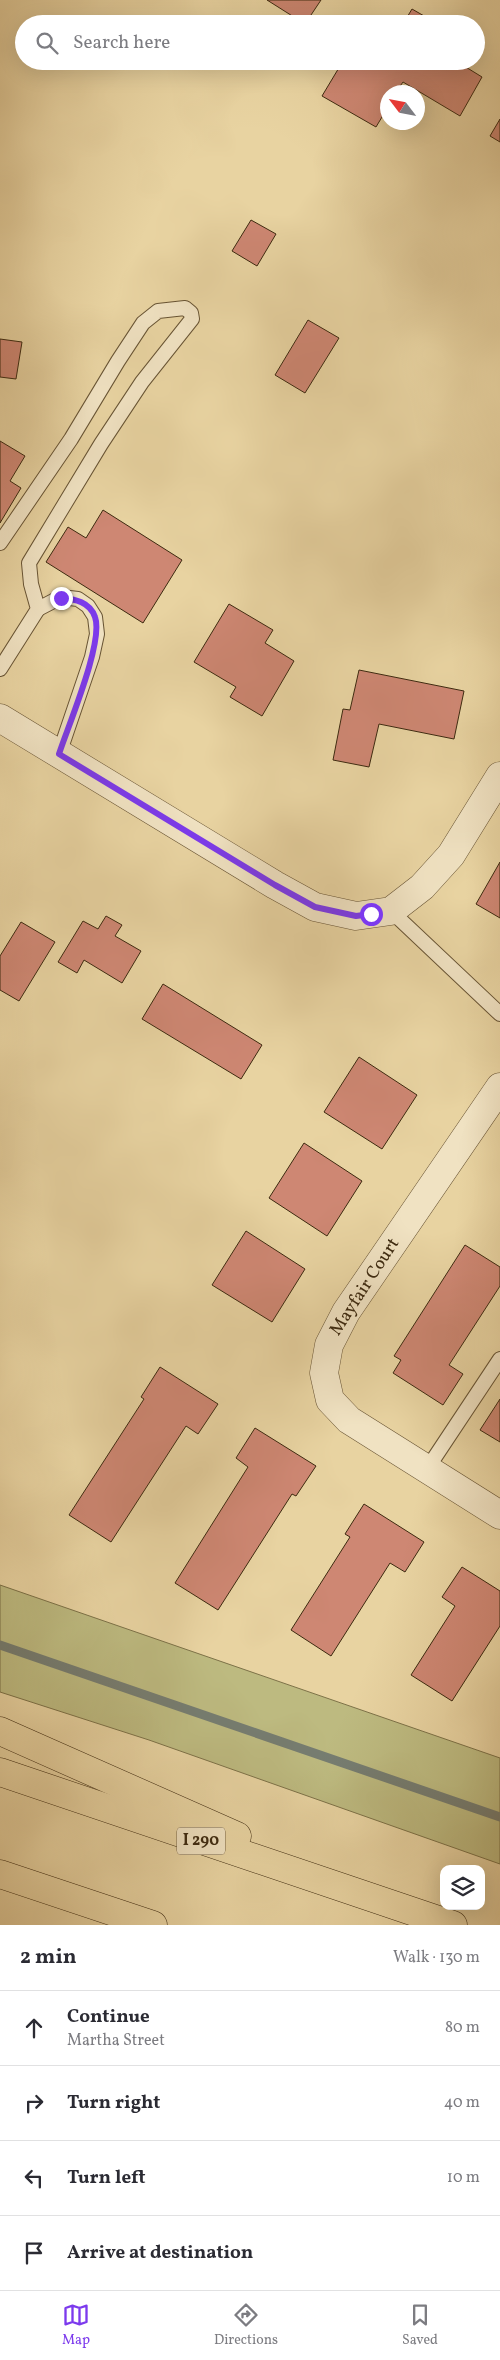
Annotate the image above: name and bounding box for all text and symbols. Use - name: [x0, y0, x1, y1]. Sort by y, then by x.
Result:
- search box: [15, 15, 485, 70]
- icon: search: [33, 29, 61, 57]
- text: Search here: [73, 30, 170, 56]
- north arrow: [380, 85, 425, 130]
- route end: [50, 587, 73, 610]
- route start: [360, 903, 383, 926]
- street label: Mayfair Court: [324, 1233, 406, 1341]
- road number: I 290: [177, 1828, 225, 1854]
- map controls: [440, 1865, 485, 1910]
- button: layers: [440, 1865, 485, 1910]
- text: 2 min: [20, 1943, 77, 1972]
- text: Walk · 130 m: [393, 1947, 480, 1969]
- text: Continue: [67, 2004, 150, 2030]
- icon: ahead: [20, 2014, 48, 2042]
- text: 80 m: [445, 2017, 480, 2039]
- text: Martha Street: [67, 2030, 165, 2052]
- icon: right: [20, 2089, 48, 2117]
- text: Turn right: [67, 2090, 160, 2116]
- text: 40 m: [444, 2092, 480, 2114]
- icon: left: [20, 2164, 48, 2192]
- text: Turn left: [67, 2165, 146, 2191]
- text: 10 m: [447, 2167, 480, 2189]
- icon: arrive: [20, 2239, 48, 2267]
- text: Arrive at destination: [67, 2240, 253, 2266]
- tab: Map: [62, 2301, 90, 2350]
- tab: Directions: [214, 2301, 278, 2350]
- tab: Saved: [402, 2301, 438, 2350]

